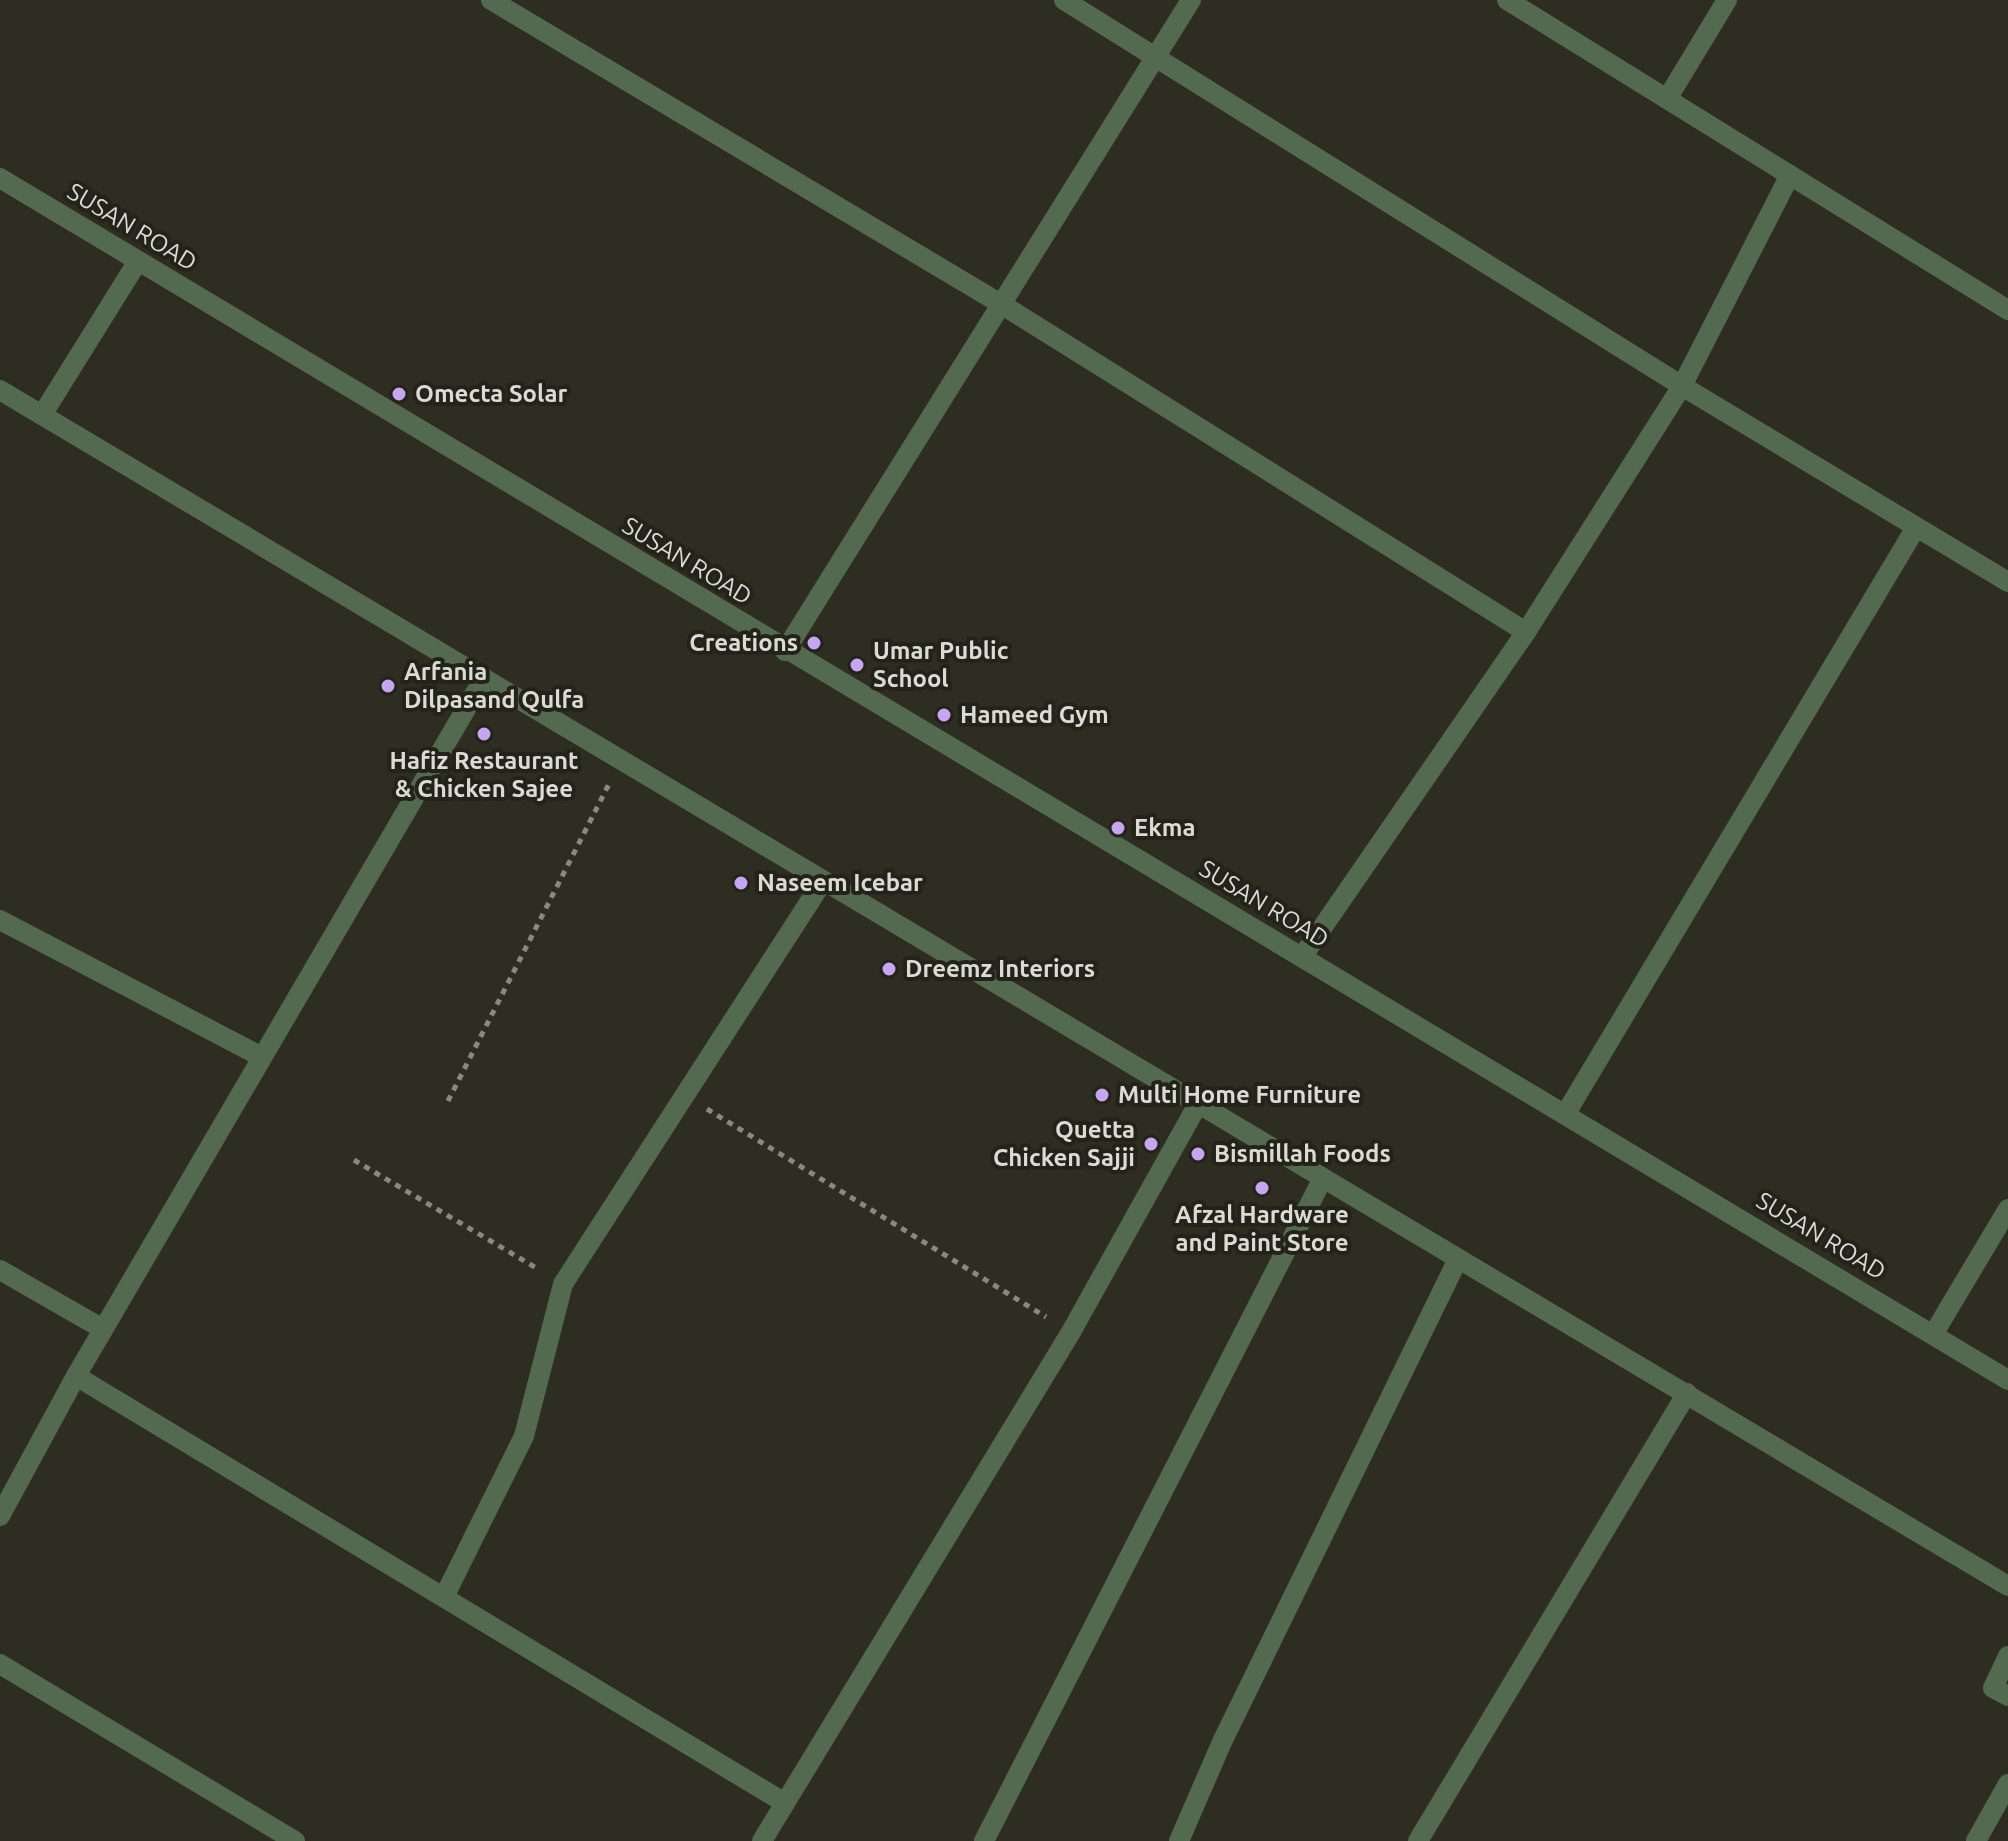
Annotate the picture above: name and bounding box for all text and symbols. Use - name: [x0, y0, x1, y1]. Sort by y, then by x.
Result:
- street label: SUSAN ROAD: [63, 177, 202, 276]
- place label: Omecta Solar: [415, 380, 568, 407]
- marker: Omecta Solar: [390, 385, 408, 403]
- street label: SUSAN ROAD: [618, 511, 757, 610]
- place label: Creations: [689, 629, 798, 656]
- marker: Creations: [805, 634, 823, 652]
- place label: Umar Public School: [873, 637, 1009, 692]
- marker: Umar Public School: [848, 656, 866, 674]
- place label: Arfania Dilpasand Qulfa: [404, 658, 584, 713]
- marker: Arfania Dilpasand Qulfa: [379, 677, 397, 695]
- place label: Hameed Gym: [960, 701, 1109, 728]
- marker: Hameed Gym: [935, 706, 953, 724]
- marker: Hafiz Restaurant & Chicken Sajee: [475, 725, 493, 743]
- place label: Hafiz Restaurant & Chicken Sajee: [390, 747, 578, 802]
- place label: Ekma: [1134, 814, 1195, 841]
- marker: Ekma: [1109, 819, 1127, 837]
- street label: SUSAN ROAD: [1195, 854, 1334, 953]
- place label: Naseem Icebar: [757, 869, 923, 896]
- marker: Naseem Icebar: [732, 874, 750, 892]
- place label: Dreemz Interiors: [905, 955, 1095, 982]
- marker: Dreemz Interiors: [880, 960, 898, 978]
- place label: Multi Home Furniture: [1118, 1081, 1361, 1108]
- marker: Multi Home Furniture: [1093, 1086, 1111, 1104]
- place label: Quetta Chicken Sajji: [993, 1116, 1135, 1171]
- marker: Quetta Chicken Sajji: [1142, 1135, 1160, 1153]
- place label: Bismillah Foods: [1214, 1140, 1391, 1167]
- marker: Bismillah Foods: [1189, 1145, 1207, 1163]
- marker: Afzal Hardware and Paint Store: [1253, 1179, 1271, 1197]
- street label: SUSAN ROAD: [1752, 1186, 1891, 1285]
- place label: Afzal Hardware and Paint Store: [1175, 1201, 1349, 1256]

